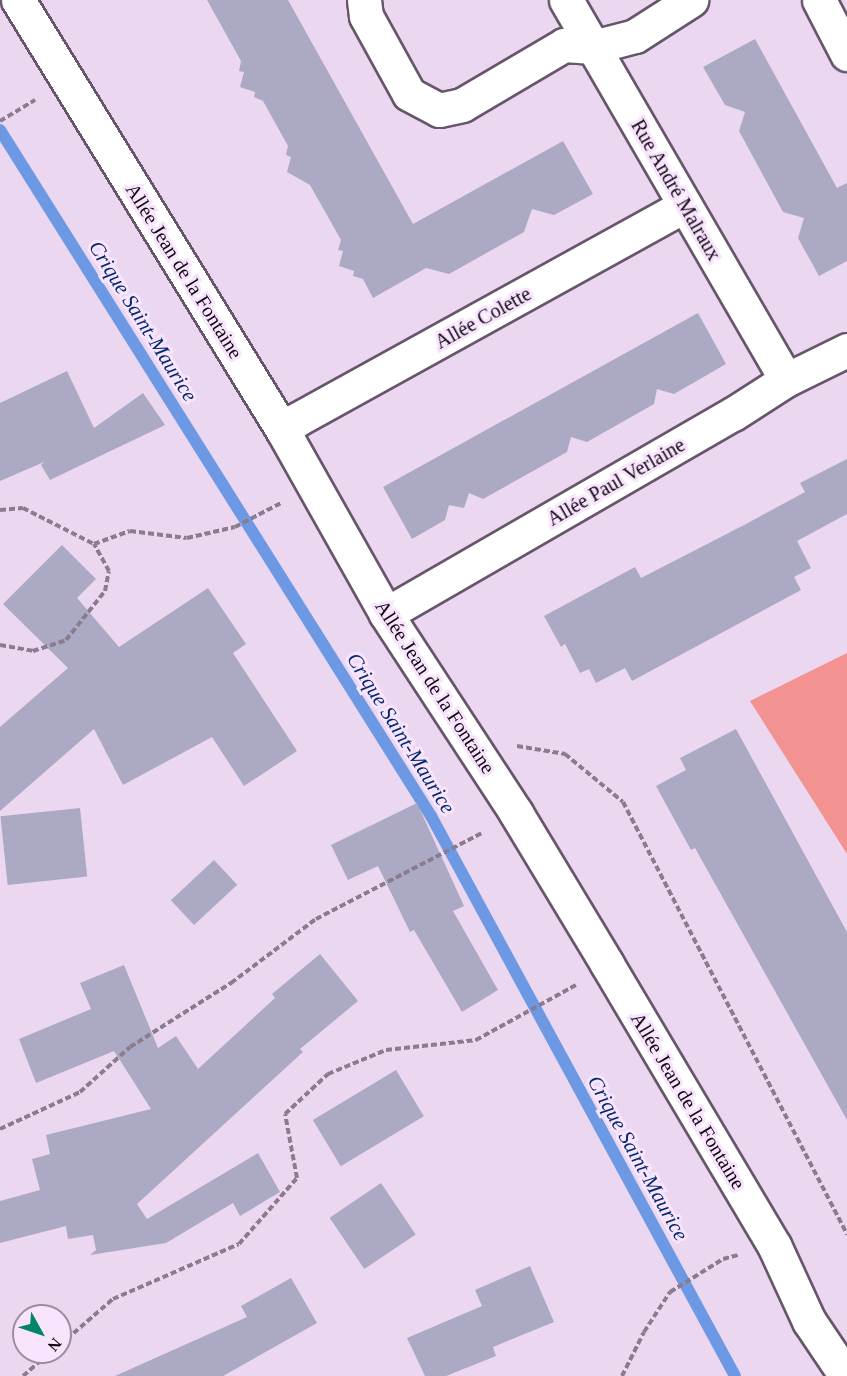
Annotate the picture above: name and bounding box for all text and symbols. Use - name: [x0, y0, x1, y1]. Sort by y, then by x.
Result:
- street label: Rue André Malraux: [626, 115, 726, 265]
- street label: Allée Jean de la Fontaine: [120, 179, 248, 363]
- water label: Crique Saint-Maurice: [83, 236, 203, 406]
- street label: Allée Colette: [431, 282, 535, 354]
- street label: Allée Paul Verlaine: [543, 433, 689, 531]
- street label: Allée Jean de la Fontaine: [370, 596, 500, 778]
- water label: Crique Saint-Maurice: [341, 648, 461, 818]
- street label: Allée Jean de la Fontaine: [626, 1008, 750, 1194]
- water label: Crique Saint-Maurice: [582, 1071, 694, 1245]
- north arrow: [12, 1304, 72, 1364]
- text: N: [44, 1335, 65, 1354]

